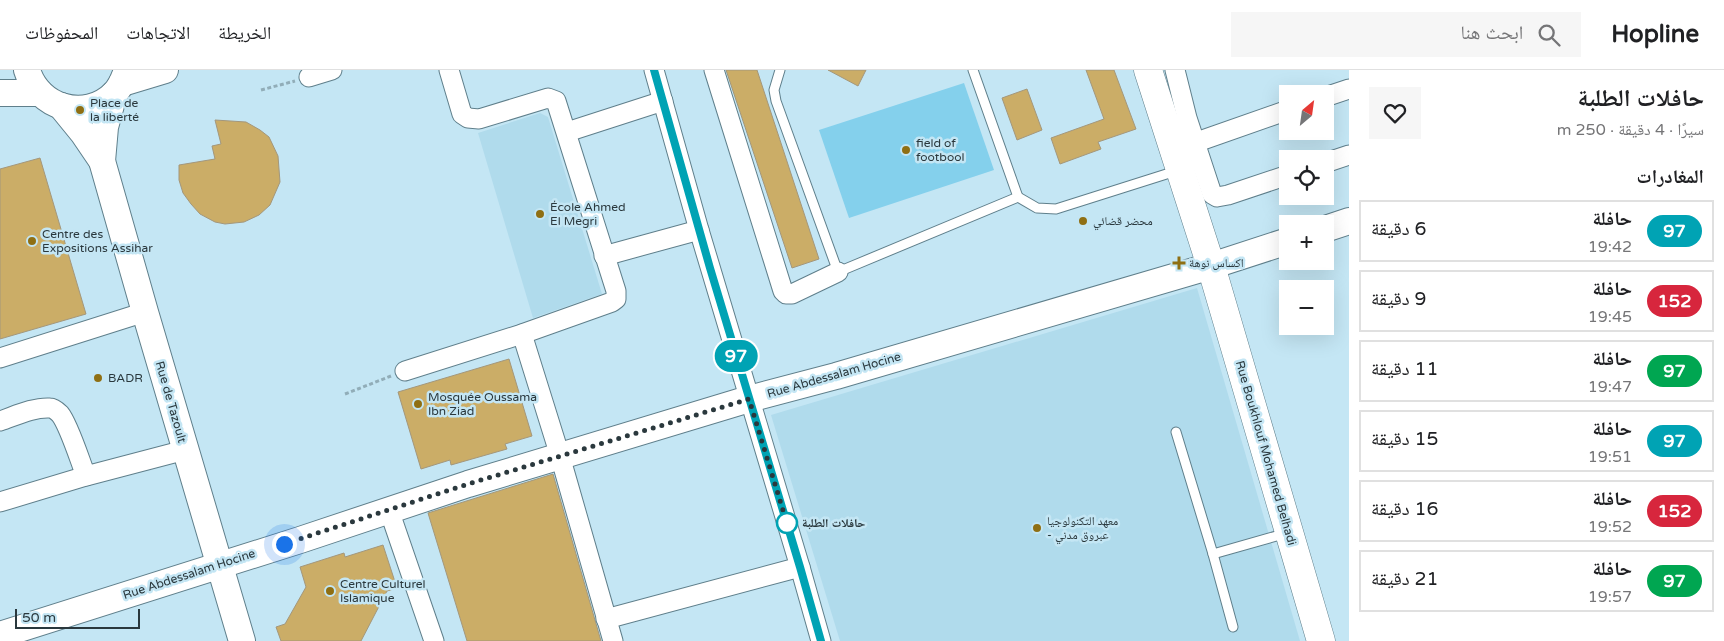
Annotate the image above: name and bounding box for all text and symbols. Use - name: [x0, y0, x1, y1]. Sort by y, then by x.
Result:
- search box: [1231, 12, 1581, 57]
- text: Hopline: [1611, 20, 1699, 49]
- icon: search: [1535, 21, 1563, 49]
- text: المحفوظات: [25, 22, 98, 44]
- text: الاتجاهات: [126, 22, 190, 44]
- text: الخريطة: [218, 22, 271, 44]
- text: ابحث هنا: [1460, 22, 1523, 44]
- text: حافلات الطلبة: [1577, 84, 1704, 113]
- north arrow: [1279, 85, 1334, 140]
- map controls: [1279, 85, 1334, 335]
- button: heart: [1369, 87, 1421, 139]
- place label: Place de la liberté: [90, 96, 139, 124]
- marker: Place de la liberté: [74, 104, 86, 116]
- text: سيرًا · 4 دقيقة · 250 m: [1557, 120, 1704, 140]
- place label: field of footbool: [916, 136, 965, 164]
- marker: field of footbool: [900, 144, 912, 156]
- button: locate: [1279, 150, 1334, 205]
- text: المغادرات: [1637, 166, 1704, 188]
- place label: École Ahmed El Megri: [550, 200, 626, 228]
- marker: École Ahmed El Megri: [534, 208, 546, 220]
- text: حافلة: [1593, 208, 1632, 230]
- place label: محضر قضائي: [1093, 214, 1153, 231]
- marker: محضر قضائي: [1077, 215, 1089, 227]
- button: +: [1279, 215, 1334, 270]
- text: 6 دقيقة: [1371, 218, 1427, 240]
- text: 97: [1663, 220, 1686, 242]
- place label: Centre des Expositions Assihar: [42, 227, 153, 255]
- marker: Centre des Expositions Assihar: [26, 235, 38, 247]
- text: 19:42: [1588, 237, 1632, 257]
- place label: اكساس نوهة: [1189, 256, 1244, 270]
- marker: اكساس نوهة: [1173, 257, 1185, 269]
- text: حافلة: [1593, 278, 1632, 300]
- button: −: [1279, 280, 1334, 335]
- text: 9 دقيقة: [1371, 288, 1427, 310]
- text: 152: [1658, 290, 1691, 312]
- text: 19:45: [1588, 307, 1632, 327]
- line badge: 97: [714, 340, 758, 372]
- text: 97: [725, 345, 747, 367]
- text: حافلة: [1593, 348, 1632, 370]
- street label: Rue Abdessalam Hocine: [766, 349, 903, 401]
- text: 11 دقيقة: [1371, 358, 1438, 380]
- street label: Rue de Tazoult: [153, 359, 189, 445]
- street label: Rue Boukhlouf Mohamed Belhadi: [1233, 359, 1299, 547]
- text: 97: [1663, 360, 1686, 382]
- place label: BADR: [108, 371, 143, 385]
- marker: BADR: [92, 372, 104, 384]
- text: 19:47: [1588, 377, 1632, 397]
- place label: Mosquée Oussama Ibn Ziad: [428, 390, 537, 418]
- marker: Mosquée Oussama Ibn Ziad: [412, 398, 424, 410]
- text: حافلة: [1593, 418, 1632, 440]
- text: 15 دقيقة: [1371, 428, 1438, 450]
- text: 97: [1663, 430, 1686, 452]
- text: 19:51: [1588, 447, 1632, 467]
- text: حافلة: [1593, 488, 1632, 510]
- text: 16 دقيقة: [1371, 498, 1438, 520]
- text: 152: [1658, 500, 1691, 522]
- marker: حافلات الطلبة: [776, 512, 798, 534]
- place label: معهد التكنولوجيا - عبروق مدني: [1047, 514, 1118, 545]
- place label: حافلات الطلبة: [802, 516, 865, 530]
- text: 19:52: [1588, 517, 1632, 537]
- marker: معهد التكنولوجيا - عبروق مدني: [1031, 522, 1043, 534]
- your location: [272, 532, 297, 557]
- street label: Rue Abdessalam Hocine: [121, 546, 257, 602]
- text: حافلة: [1593, 558, 1632, 580]
- text: 21 دقيقة: [1371, 568, 1438, 590]
- text: 97: [1663, 570, 1686, 592]
- place label: Centre Culturel Islamique: [340, 577, 426, 605]
- marker: Centre Culturel Islamique: [324, 585, 336, 597]
- text: 19:57: [1588, 587, 1632, 607]
- scale bar: [15, 606, 140, 629]
- text: 50 m: [22, 609, 56, 626]

